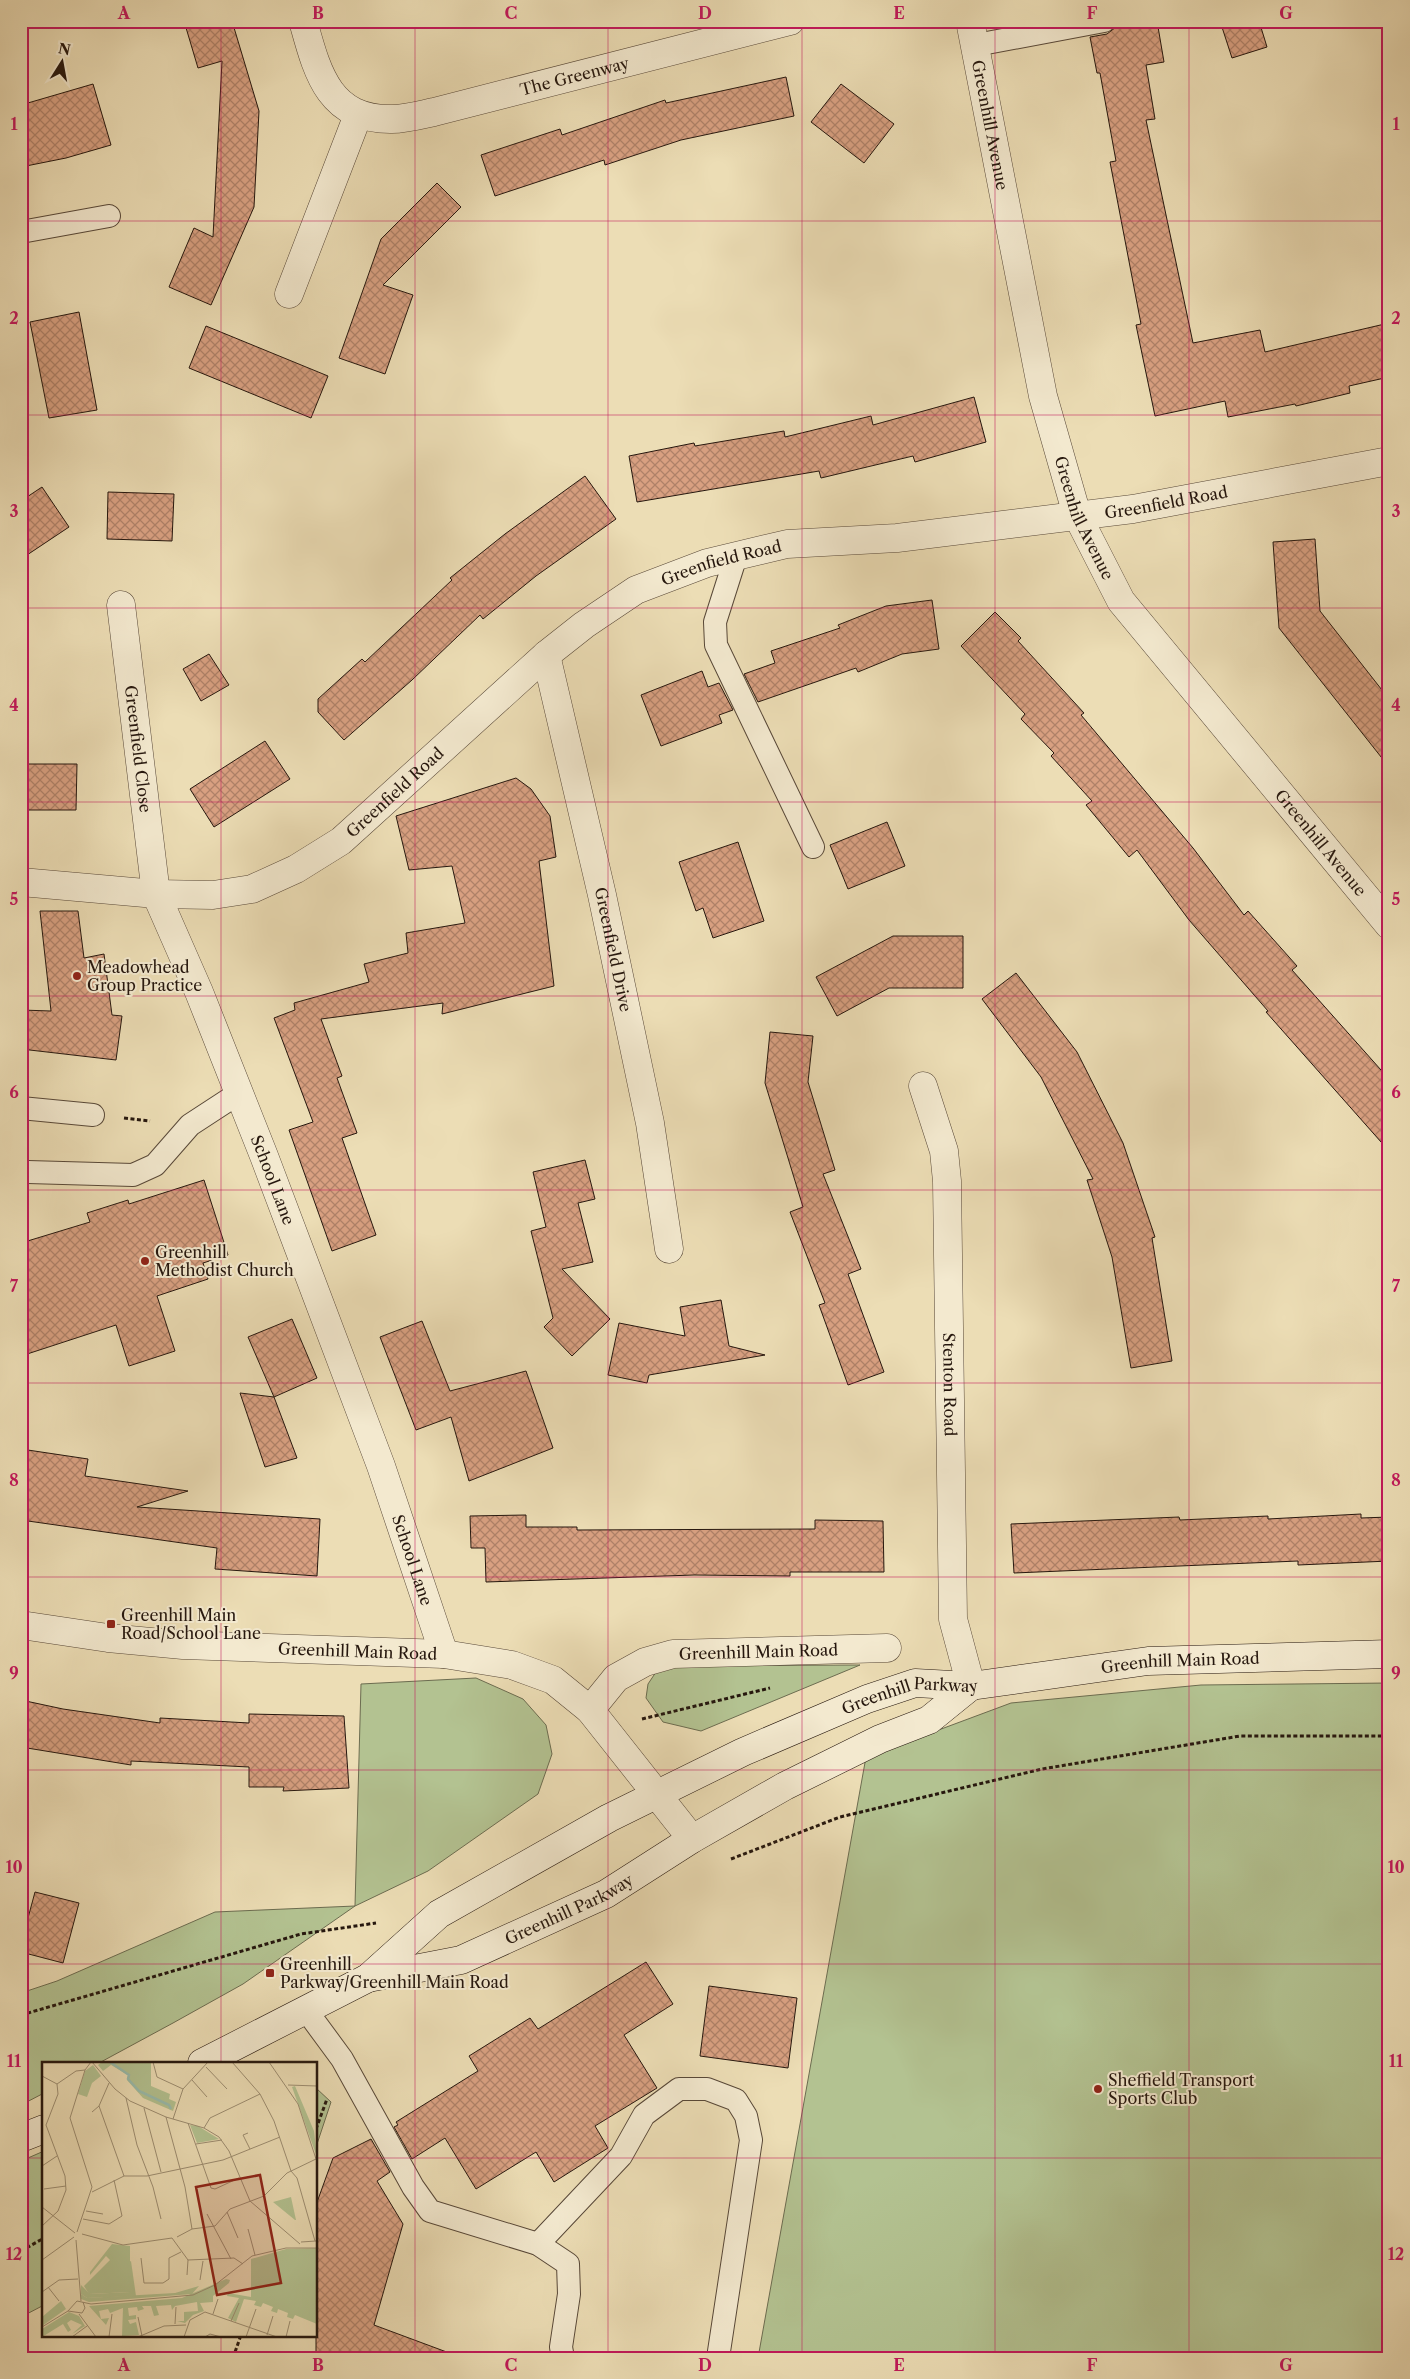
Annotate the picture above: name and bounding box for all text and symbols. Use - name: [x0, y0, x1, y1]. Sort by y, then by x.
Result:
- text: A: [117, 3, 131, 23]
- text: B: [312, 3, 324, 23]
- text: C: [505, 3, 517, 23]
- text: D: [698, 3, 712, 23]
- text: E: [893, 3, 905, 23]
- text: F: [1087, 3, 1098, 23]
- text: G: [1279, 3, 1293, 23]
- north arrow: [38, 38, 88, 88]
- text: N: [57, 39, 72, 59]
- street label: The Greenway: [518, 52, 632, 100]
- street label: Greenhill Avenue: [968, 58, 1013, 192]
- text: 1: [10, 114, 18, 134]
- text: 1: [1392, 114, 1400, 134]
- text: 2: [9, 308, 19, 328]
- text: 2: [1391, 308, 1401, 328]
- street label: Greenhill Avenue: [1051, 454, 1118, 583]
- street label: Greenfield Road: [1103, 481, 1230, 522]
- text: 3: [9, 501, 19, 521]
- text: 3: [1391, 501, 1401, 521]
- street label: Greenfield Road: [658, 536, 784, 590]
- street label: Greenfield Close: [121, 684, 156, 814]
- text: 4: [9, 695, 19, 715]
- text: 4: [1391, 695, 1401, 715]
- street label: Greenfield Road: [342, 743, 448, 842]
- street label: Greenhill Avenue: [1271, 785, 1371, 900]
- street label: Greenfield Drive: [590, 885, 636, 1014]
- text: 5: [10, 889, 19, 909]
- text: 5: [1392, 889, 1401, 909]
- place label: Meadowhead Group Practice: [87, 957, 202, 995]
- marker: Meadowhead Group Practice: [71, 970, 83, 982]
- text: 6: [9, 1082, 19, 1102]
- text: 6: [1391, 1082, 1401, 1102]
- street label: School Lane: [247, 1132, 299, 1228]
- place label: Greenhill Methodist Church: [155, 1242, 294, 1280]
- marker: Greenhill Methodist Church: [139, 1255, 151, 1267]
- text: 7: [10, 1276, 19, 1296]
- text: 7: [1392, 1276, 1401, 1296]
- street label: Stenton Road: [939, 1333, 961, 1437]
- text: 8: [9, 1470, 19, 1490]
- text: 8: [1391, 1470, 1401, 1490]
- street label: School Lane: [388, 1512, 437, 1608]
- place label: Greenhill Main Road/School Lane: [121, 1605, 261, 1643]
- marker: Greenhill Main Road/School Lane: [105, 1618, 117, 1630]
- street label: Greenhill Main Road: [278, 1638, 438, 1664]
- street label: Greenhill Main Road: [679, 1639, 839, 1664]
- street label: Greenhill Main Road: [1099, 1648, 1260, 1678]
- text: 9: [9, 1663, 19, 1683]
- text: 9: [1391, 1663, 1401, 1683]
- street label: Greenhill Parkway: [839, 1673, 980, 1719]
- text: 10: [5, 1857, 23, 1877]
- text: 10: [1387, 1857, 1405, 1877]
- street label: Greenhill Parkway: [502, 1869, 638, 1949]
- place label: Greenhill Parkway/Greenhill Main Road: [280, 1954, 509, 1992]
- marker: Greenhill Parkway/Greenhill Main Road: [264, 1967, 276, 1979]
- text: 11: [7, 2051, 22, 2071]
- text: 11: [1389, 2051, 1404, 2071]
- inset map: [42, 2062, 318, 2336]
- place label: Sheffield Transport Sports Club: [1108, 2070, 1255, 2108]
- marker: Sheffield Transport Sports Club: [1092, 2083, 1104, 2095]
- text: 12: [6, 2244, 22, 2264]
- text: 12: [1388, 2244, 1404, 2264]
- text: A: [117, 2355, 131, 2375]
- text: B: [312, 2355, 324, 2375]
- text: C: [505, 2355, 517, 2375]
- text: D: [698, 2355, 712, 2375]
- text: E: [893, 2355, 905, 2375]
- text: F: [1087, 2355, 1098, 2375]
- text: G: [1279, 2355, 1293, 2375]

